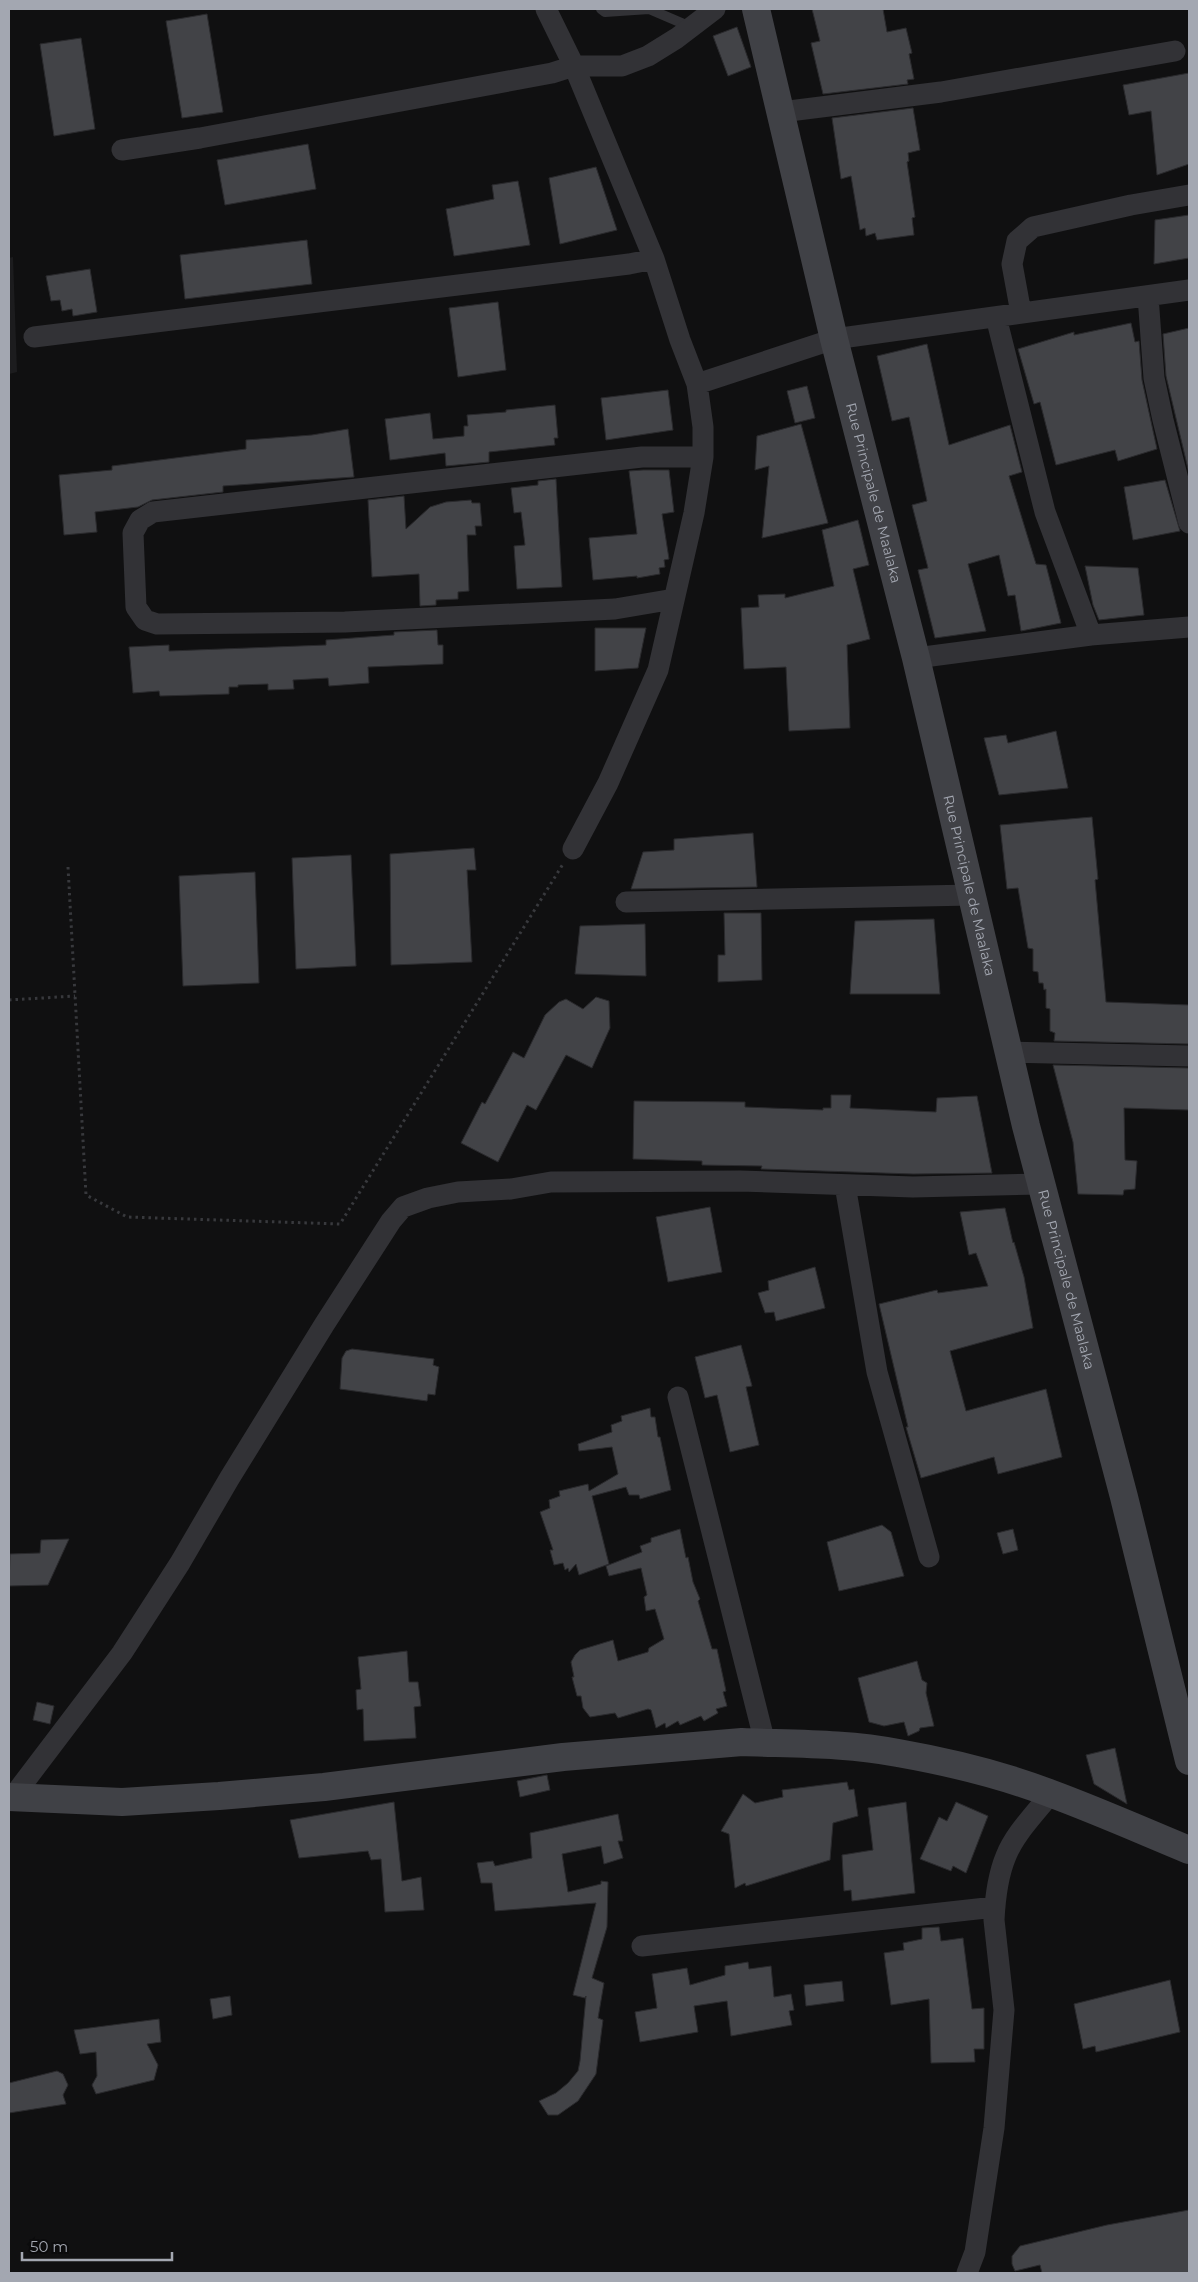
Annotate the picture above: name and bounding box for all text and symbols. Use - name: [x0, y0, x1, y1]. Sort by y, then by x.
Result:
- street label: Rue Principale de Maalaka: [842, 401, 905, 585]
- street label: Rue Principale de Maalaka: [939, 793, 999, 978]
- street label: Rue Principale de Maalaka: [1034, 1188, 1099, 1371]
- scale bar: [22, 2230, 172, 2262]
- text: 50 m: [30, 2237, 68, 2256]

